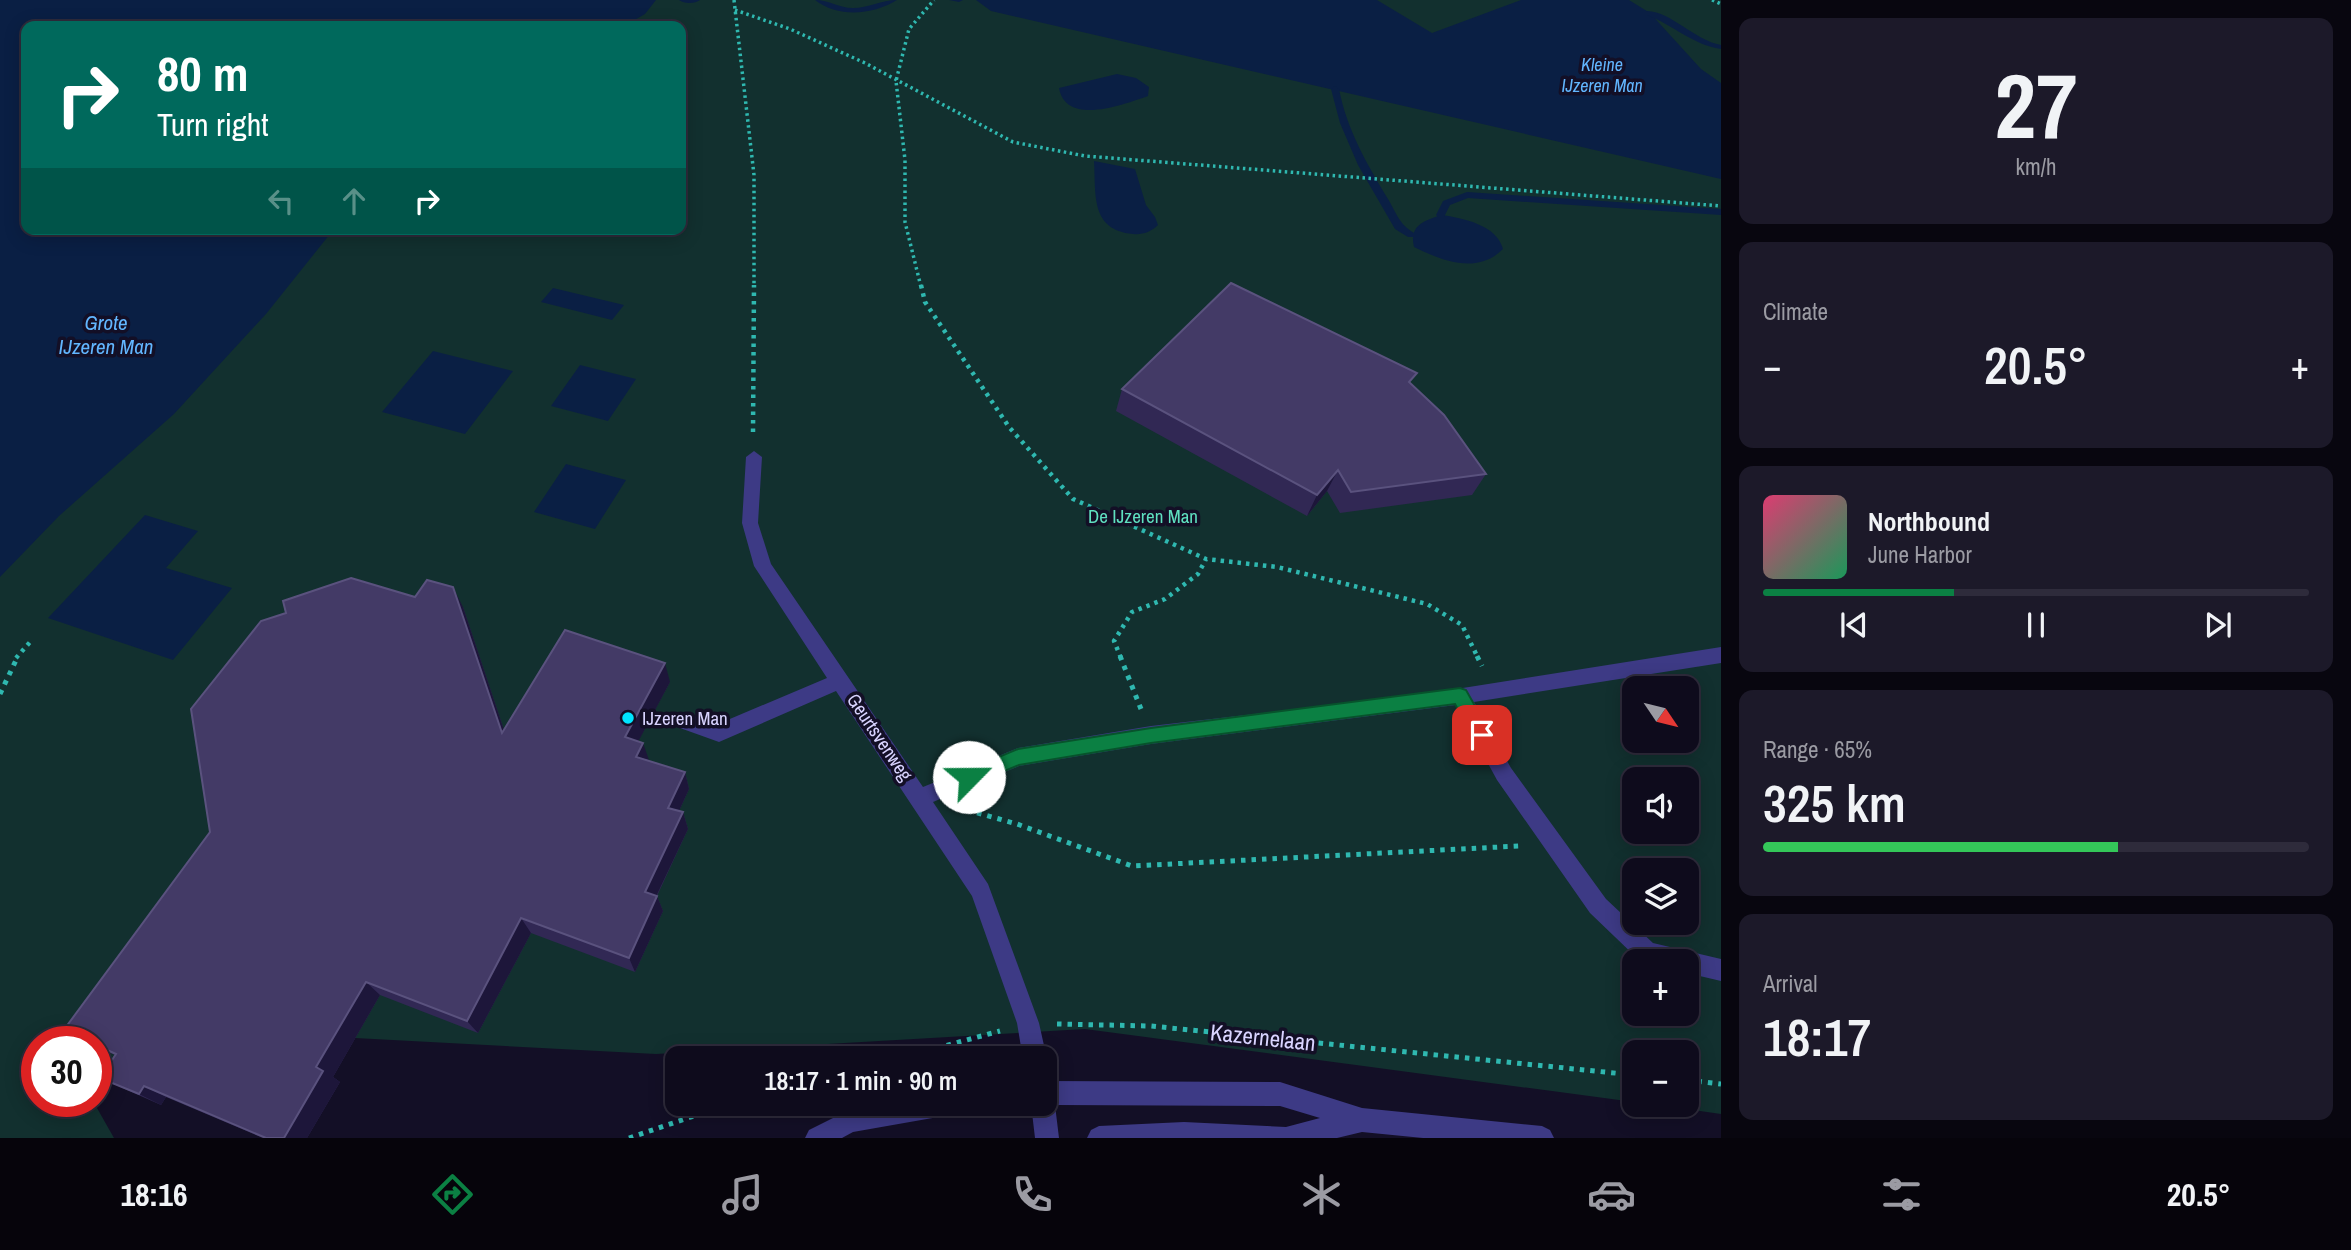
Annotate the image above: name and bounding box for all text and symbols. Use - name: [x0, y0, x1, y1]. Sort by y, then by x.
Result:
- text: 80 m: [157, 40, 249, 106]
- text: 27: [1995, 44, 2078, 166]
- icon: right: [42, 49, 133, 140]
- water label: Kleine IJzeren Man: [1561, 52, 1643, 98]
- text: Turn right: [157, 103, 269, 146]
- text: km/h: [2016, 151, 2056, 182]
- icon: left: [262, 182, 300, 220]
- icon: ahead: [335, 182, 373, 220]
- icon: right: [408, 182, 446, 220]
- text: Climate: [1763, 296, 1828, 327]
- water label: Grote IJzeren Man: [59, 308, 153, 361]
- text: 20.5°: [1984, 330, 2088, 400]
- text: −: [1763, 340, 1781, 391]
- text: +: [2291, 340, 2309, 391]
- park label: De IJzeren Man: [1088, 503, 1198, 529]
- text: Northbound: [1868, 504, 1990, 539]
- text: June Harbor: [1868, 539, 1972, 570]
- icon: previous: [1835, 606, 1873, 644]
- icon: pause: [2017, 606, 2055, 644]
- icon: next: [2199, 606, 2237, 644]
- north arrow: [1622, 676, 1699, 752]
- map controls: [1622, 676, 1699, 1117]
- street label: Geurtsvenweg: [841, 688, 919, 786]
- place label: IJzeren Man: [642, 705, 728, 731]
- pin: [1452, 705, 1512, 765]
- marker: IJzeren Man: [620, 710, 636, 726]
- icon: arrive: [1463, 716, 1501, 754]
- text: Range · 65%: [1763, 734, 1872, 765]
- position arrow: [932, 740, 1006, 814]
- button: sound: [1622, 767, 1699, 844]
- text: 325 km: [1763, 768, 1906, 838]
- button: layers: [1622, 858, 1699, 935]
- button: +: [1622, 949, 1699, 1026]
- text: Arrival: [1763, 968, 1818, 999]
- text: 18:17: [1763, 1002, 1871, 1072]
- street label: Kazernelaan: [1209, 1016, 1317, 1058]
- speed limit sign: 30: [21, 1026, 112, 1117]
- button: −: [1622, 1040, 1699, 1117]
- text: 18:17 · 1 min · 90 m: [765, 1063, 957, 1098]
- icon: directions: [428, 1170, 477, 1219]
- icon: music: [718, 1170, 767, 1219]
- icon: phone: [1008, 1170, 1057, 1219]
- icon: climate: [1297, 1170, 1346, 1219]
- icon: car: [1587, 1170, 1636, 1219]
- icon: filters: [1877, 1170, 1926, 1219]
- text: 18:16: [120, 1173, 187, 1216]
- text: 20.5°: [2167, 1173, 2231, 1216]

